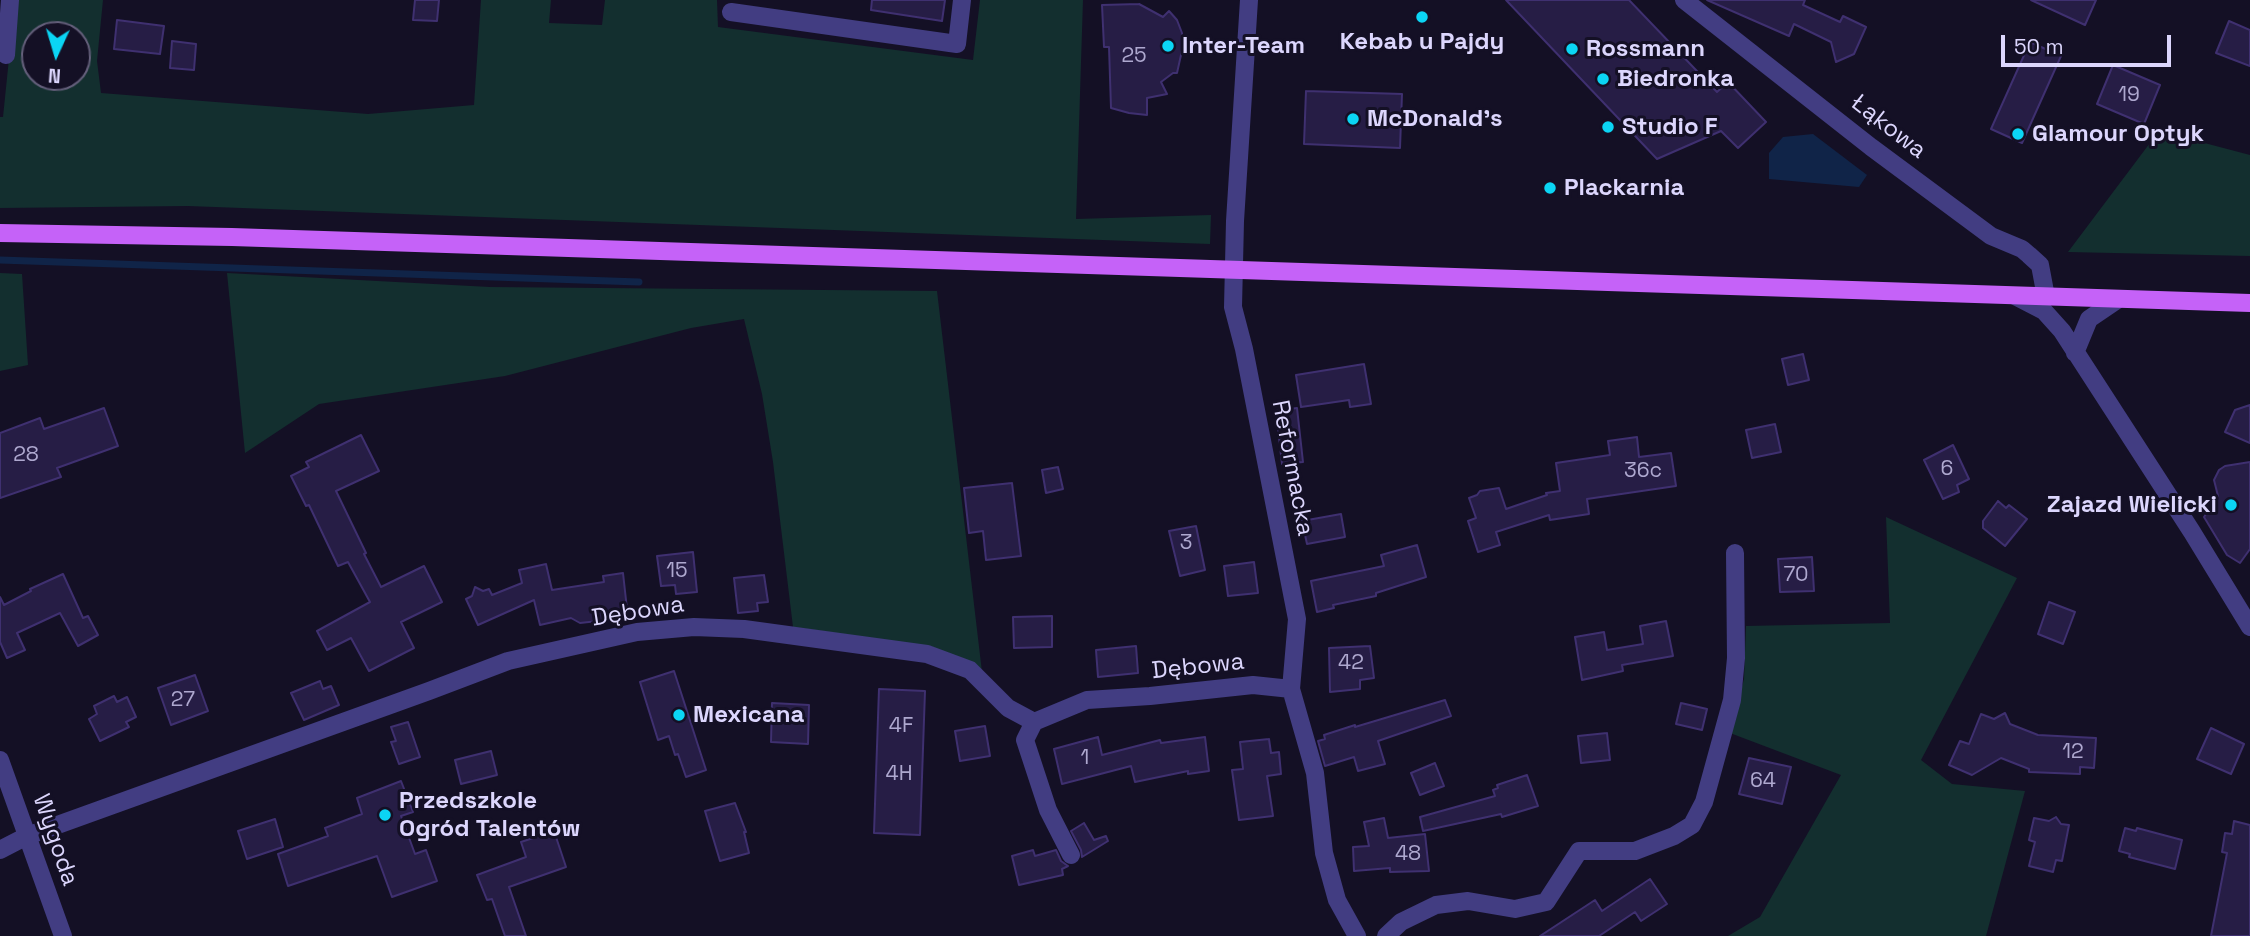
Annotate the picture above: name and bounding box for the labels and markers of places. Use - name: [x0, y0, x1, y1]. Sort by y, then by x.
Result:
- marker: Kebab u Pajdy: [1414, 9, 1430, 25]
- place label: Kebab u Pajdy: [1340, 28, 1504, 56]
- place label: Inter-Team: [1182, 32, 1305, 60]
- place label: Rossmann: [1586, 35, 1705, 63]
- marker: Inter-Team: [1160, 38, 1176, 54]
- marker: Rossmann: [1564, 41, 1580, 57]
- place label: Biedronka: [1617, 65, 1734, 93]
- marker: Biedronka: [1595, 71, 1611, 87]
- place label: McDonald's: [1367, 105, 1503, 133]
- marker: McDonald's: [1345, 111, 1361, 127]
- place label: Studio F: [1622, 113, 1718, 141]
- marker: Studio F: [1600, 119, 1616, 135]
- place label: Glamour Optyk: [2032, 120, 2204, 148]
- marker: Glamour Optyk: [2010, 126, 2026, 142]
- place label: Plackarnia: [1564, 174, 1684, 202]
- marker: Plackarnia: [1542, 180, 1558, 196]
- place label: Zajazd Wielicki: [2047, 491, 2217, 519]
- marker: Zajazd Wielicki: [2223, 497, 2239, 513]
- place label: Mexicana: [693, 701, 804, 729]
- marker: Mexicana: [671, 707, 687, 723]
- place label: Przedszkole Ogród Talentów: [399, 787, 580, 843]
- marker: Przedszkole Ogród Talentów: [377, 807, 393, 823]

